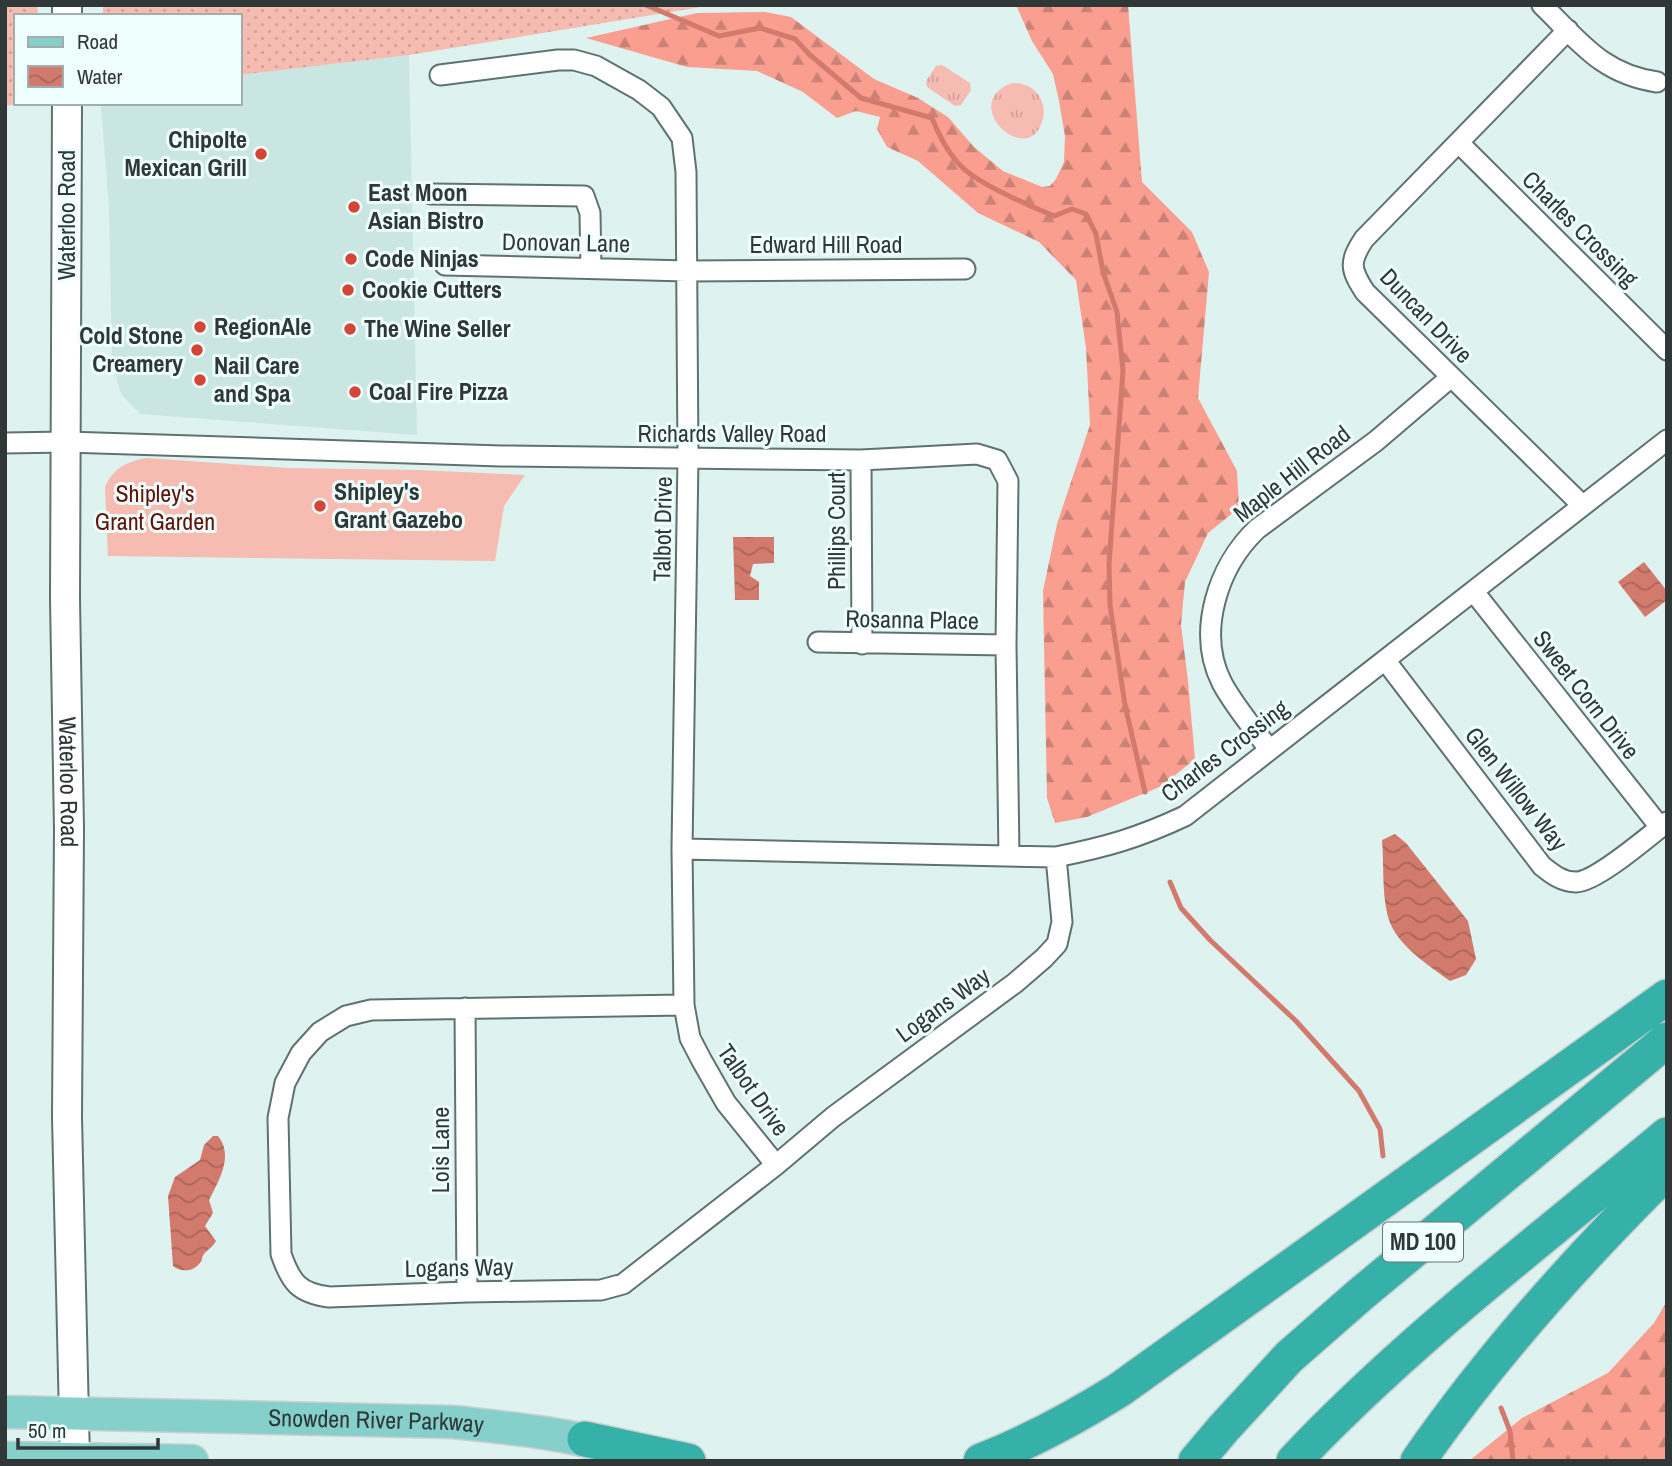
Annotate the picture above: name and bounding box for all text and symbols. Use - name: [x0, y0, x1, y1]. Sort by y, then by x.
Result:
- legend: [14, 14, 242, 105]
- text: Road: [77, 27, 118, 56]
- text: Water: [77, 62, 123, 91]
- place label: Chipolte Mexican Grill: [124, 123, 247, 183]
- marker: Chipolte Mexican Grill: [253, 146, 269, 162]
- street label: Waterloo Road: [50, 150, 82, 280]
- street label: Charles Crossing: [1516, 163, 1646, 293]
- place label: East Moon Asian Bistro: [368, 176, 484, 236]
- marker: East Moon Asian Bistro: [346, 199, 362, 215]
- street label: Donovan Lane: [502, 225, 630, 259]
- street label: Edward Hill Road: [749, 228, 903, 260]
- place label: Code Ninjas: [365, 242, 479, 274]
- marker: Code Ninjas: [343, 251, 359, 267]
- street label: Duncan Drive: [1373, 261, 1480, 370]
- place label: Cookie Cutters: [362, 273, 502, 305]
- marker: Cookie Cutters: [340, 282, 356, 298]
- place label: RegionAle: [214, 310, 311, 342]
- place label: The Wine Seller: [364, 312, 511, 344]
- place label: Cold Stone Creamery: [79, 319, 183, 379]
- marker: RegionAle: [192, 319, 208, 335]
- marker: The Wine Seller: [342, 321, 358, 337]
- marker: Cold Stone Creamery: [189, 342, 205, 358]
- place label: Nail Care and Spa: [214, 349, 299, 409]
- marker: Nail Care and Spa: [192, 372, 208, 388]
- place label: Coal Fire Pizza: [369, 375, 508, 407]
- marker: Coal Fire Pizza: [347, 384, 363, 400]
- street label: Richards Valley Road: [638, 417, 826, 449]
- street label: Maple Hill Road: [1226, 418, 1356, 529]
- street label: Phillips Court: [820, 471, 852, 590]
- place label: Shipley's Grant Gazebo: [334, 475, 463, 535]
- street label: Talbot Drive: [645, 476, 679, 582]
- park label: Shipley's Grant Garden: [95, 477, 215, 537]
- marker: Shipley's Grant Gazebo: [312, 498, 328, 514]
- street label: Rosanna Place: [845, 602, 979, 636]
- street label: Sweet Corn Drive: [1526, 623, 1647, 765]
- street label: Charles Crossing: [1154, 692, 1295, 809]
- street label: Waterloo Road: [52, 716, 86, 847]
- street label: Glen Willow Way: [1458, 720, 1575, 857]
- street label: Logans Way: [889, 959, 996, 1049]
- street label: Talbot Drive: [710, 1037, 797, 1142]
- street label: Lois Lane: [424, 1107, 456, 1193]
- road number: MD 100: [1383, 1222, 1463, 1261]
- street label: Logans Way: [404, 1250, 514, 1284]
- street label: Snowden River Parkway: [268, 1401, 486, 1440]
- scale bar: [18, 1406, 158, 1450]
- text: 50 m: [28, 1416, 66, 1445]

